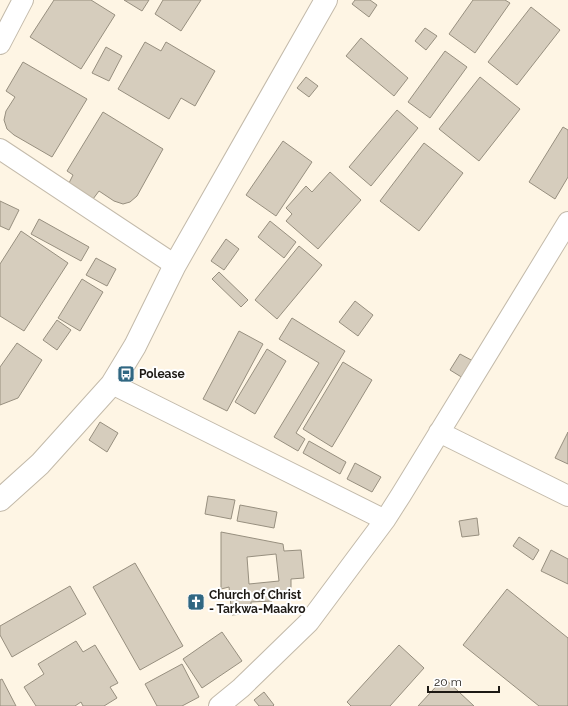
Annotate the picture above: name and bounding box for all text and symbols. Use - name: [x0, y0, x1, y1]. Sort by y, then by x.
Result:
- bus stop icon: Polease: [116, 364, 136, 384]
- place label: Polease: [139, 367, 185, 381]
- place label: Church of Christ - Tarkwa-Maakro: [209, 588, 306, 616]
- church icon: Church of Christ - Tarkwa-Maakro: [186, 592, 206, 612]
- scale bar: [428, 668, 499, 694]
- text: 20 m: [434, 675, 462, 689]

